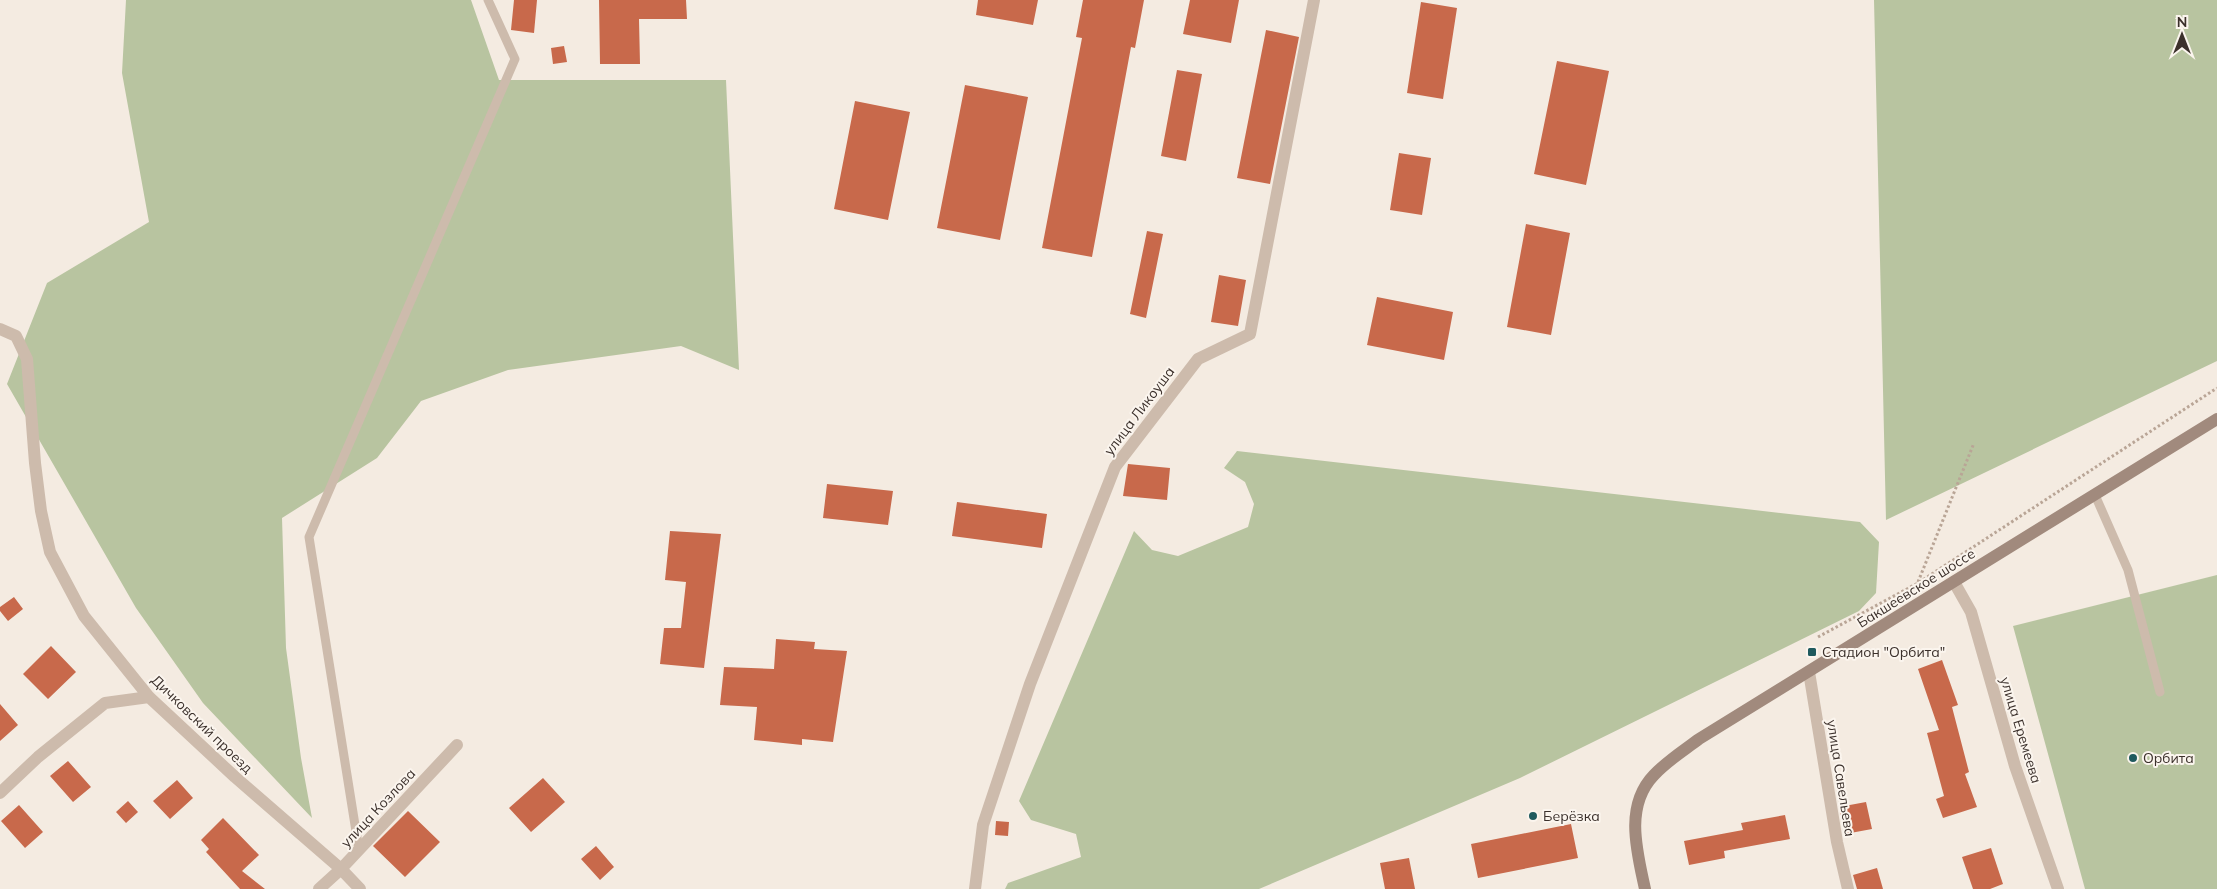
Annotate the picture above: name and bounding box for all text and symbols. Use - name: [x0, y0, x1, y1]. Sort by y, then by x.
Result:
- north arrow: [2157, 10, 2207, 60]
- text: N: [2177, 13, 2187, 31]
- street label: улица Ликоуша: [1100, 363, 1178, 459]
- street label: Бакшеевское шоссе: [1854, 544, 1979, 632]
- place label: Стадион "Орбита": [1822, 643, 1945, 661]
- marker: Стадион "Орбита": [1806, 646, 1818, 658]
- street label: Дичковский проезд: [147, 671, 257, 777]
- street label: улица Еремеева: [1996, 675, 2046, 785]
- street label: улица Савельева: [1823, 718, 1859, 838]
- place label: Орбита: [2143, 749, 2194, 767]
- marker: Орбита: [2127, 752, 2139, 764]
- street label: улица Козлова: [337, 765, 419, 851]
- place label: Берёзка: [1543, 807, 1600, 825]
- marker: Берёзка: [1527, 810, 1539, 822]

